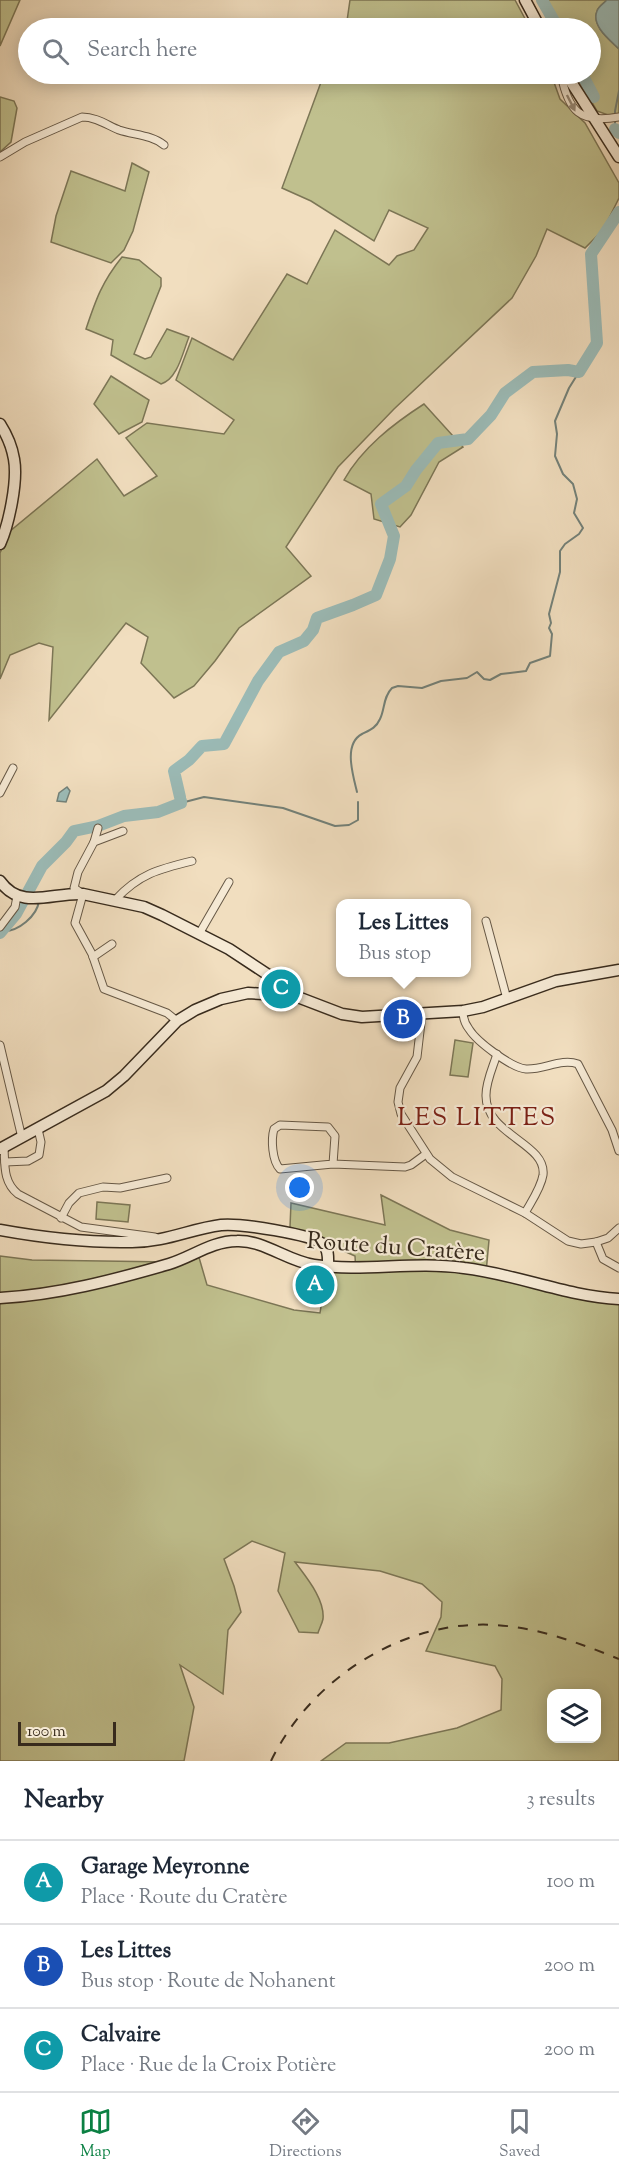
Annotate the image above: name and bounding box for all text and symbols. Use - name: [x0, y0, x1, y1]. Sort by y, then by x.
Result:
- search box: [18, 18, 601, 84]
- icon: search: [39, 35, 72, 68]
- text: Search here: [87, 35, 197, 67]
- one-way arrow: [566, 95, 576, 112]
- popup: [336, 899, 471, 977]
- text: Les Littes: [358, 908, 449, 940]
- text: Bus stop: [358, 940, 431, 969]
- pin: C: [262, 966, 300, 1012]
- pin: B: [384, 996, 422, 1042]
- district label: LES LITTES: [397, 1100, 557, 1137]
- your location: [285, 1173, 314, 1202]
- street label: Route du Cratère: [306, 1225, 486, 1271]
- pin: A: [296, 1262, 334, 1308]
- map controls: [547, 1689, 601, 1743]
- button: layers: [547, 1689, 601, 1743]
- scale bar: [18, 1719, 116, 1746]
- text: 100 m: [27, 1721, 66, 1744]
- text: Nearby: [24, 1782, 104, 1819]
- text: 3 results: [526, 1786, 595, 1815]
- text: Garage Meyronne: [81, 1852, 250, 1884]
- text: A: [35, 1868, 52, 1897]
- text: 100 m: [546, 1868, 595, 1897]
- text: Place · Route du Cratère: [81, 1884, 288, 1913]
- text: Les Littes: [81, 1936, 171, 1968]
- text: B: [37, 1952, 50, 1981]
- text: 200 m: [544, 1952, 595, 1981]
- text: Bus stop · Route de Nohanent: [81, 1968, 336, 1997]
- text: Calvaire: [81, 2020, 161, 2052]
- text: C: [35, 2036, 52, 2065]
- text: 200 m: [544, 2036, 595, 2065]
- text: Place · Rue de la Croix Potière: [81, 2052, 336, 2081]
- tab: Map: [79, 2105, 112, 2164]
- tab: Directions: [269, 2105, 342, 2164]
- tab: Saved: [499, 2105, 540, 2164]

